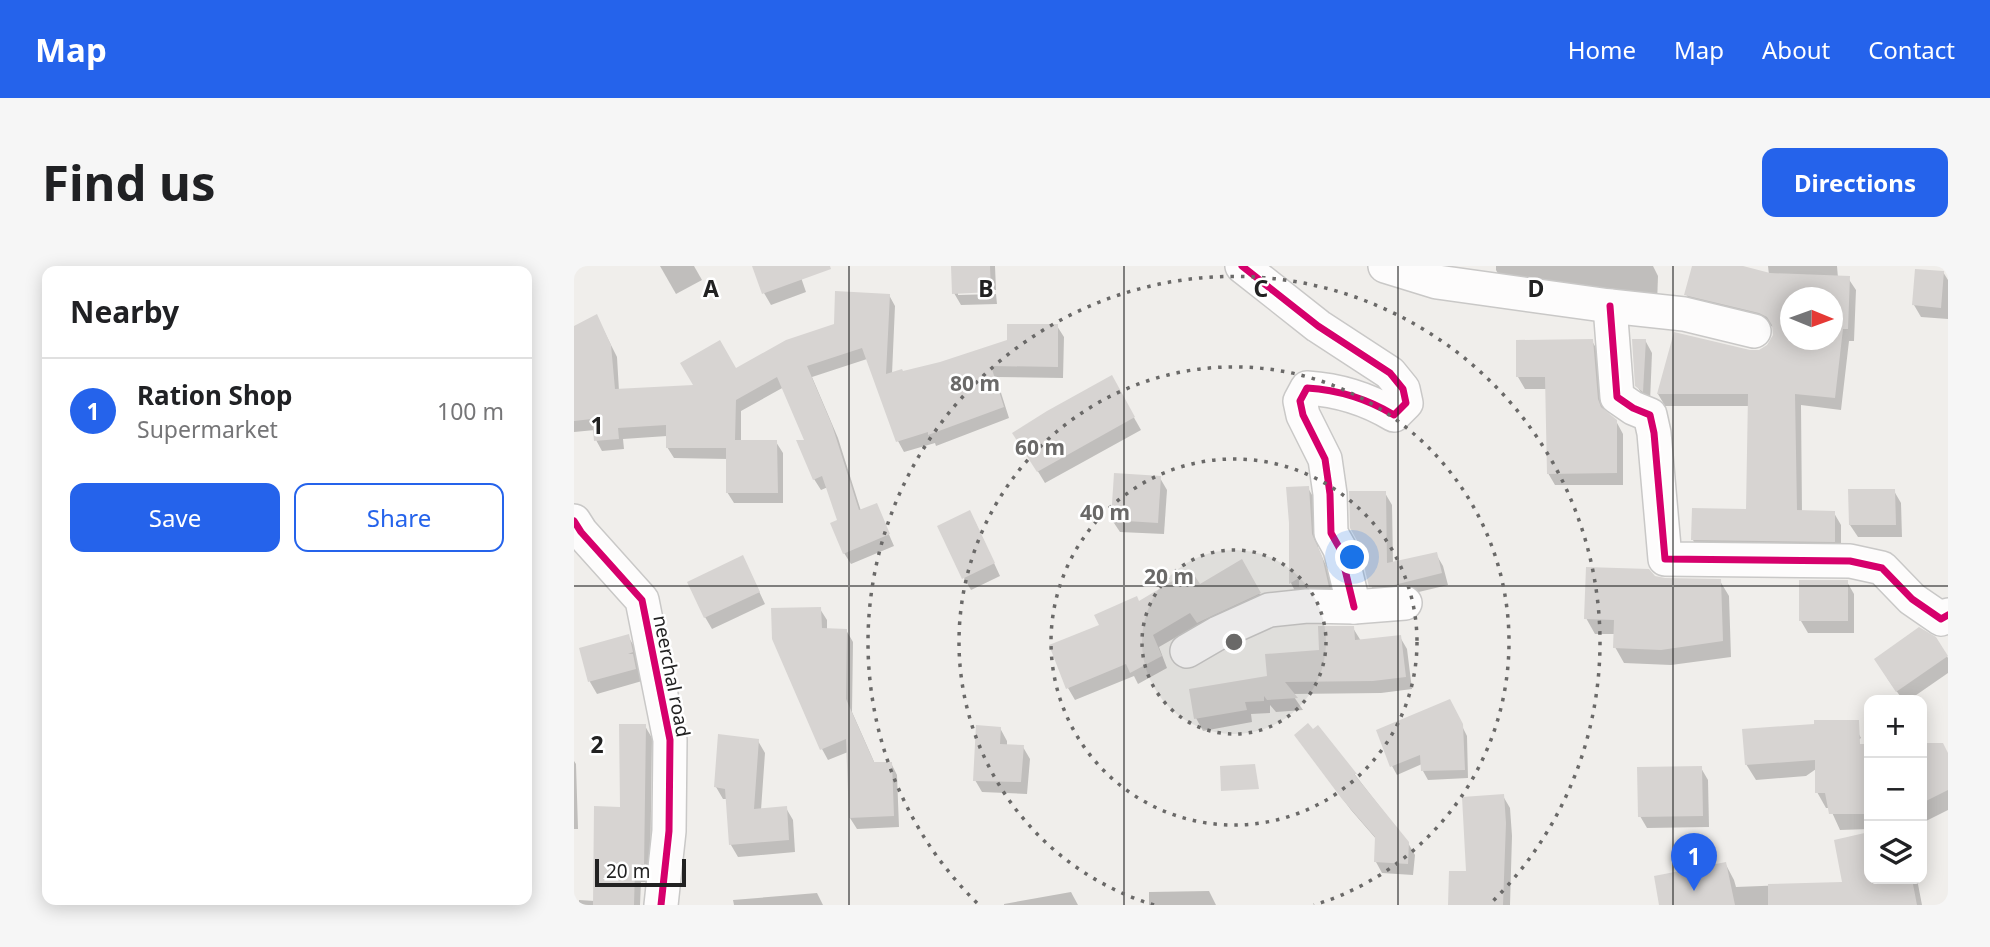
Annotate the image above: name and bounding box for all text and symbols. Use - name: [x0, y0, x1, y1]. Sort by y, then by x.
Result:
- text: Map: [35, 27, 107, 72]
- text: Home: [1568, 33, 1636, 66]
- text: Map: [1674, 33, 1724, 66]
- text: About: [1762, 33, 1830, 66]
- text: Contact: [1868, 33, 1955, 66]
- button: Directions: [1762, 148, 1948, 217]
- text: Find us: [42, 149, 216, 215]
- text: A: [703, 272, 719, 304]
- text: B: [978, 272, 994, 304]
- text: C: [1254, 272, 1269, 304]
- text: D: [1528, 272, 1544, 304]
- north arrow: [1780, 287, 1843, 350]
- text: Nearby: [70, 291, 179, 332]
- text: 80 m: [950, 369, 1000, 397]
- text: Ration Shop: [137, 377, 293, 413]
- text: 1: [86, 395, 100, 427]
- text: 100 m: [437, 395, 504, 427]
- text: 1: [590, 409, 604, 441]
- text: Supermarket: [137, 413, 278, 445]
- text: 60 m: [1015, 433, 1065, 461]
- button: Save: [70, 483, 280, 552]
- button: Share: [294, 483, 504, 552]
- text: 40 m: [1080, 498, 1130, 526]
- your location: [1335, 540, 1369, 574]
- text: 20 m: [1144, 562, 1194, 590]
- street label: neerchal road: [647, 613, 697, 739]
- centre of rings: [1222, 630, 1246, 654]
- map controls: [1864, 695, 1927, 884]
- button: +: [1864, 695, 1927, 758]
- text: 2: [590, 728, 604, 760]
- button: −: [1864, 758, 1927, 821]
- button: layers: [1864, 821, 1927, 884]
- pin: 1: [1671, 833, 1717, 891]
- scale bar: [595, 856, 686, 888]
- text: 20 m: [606, 858, 650, 884]

